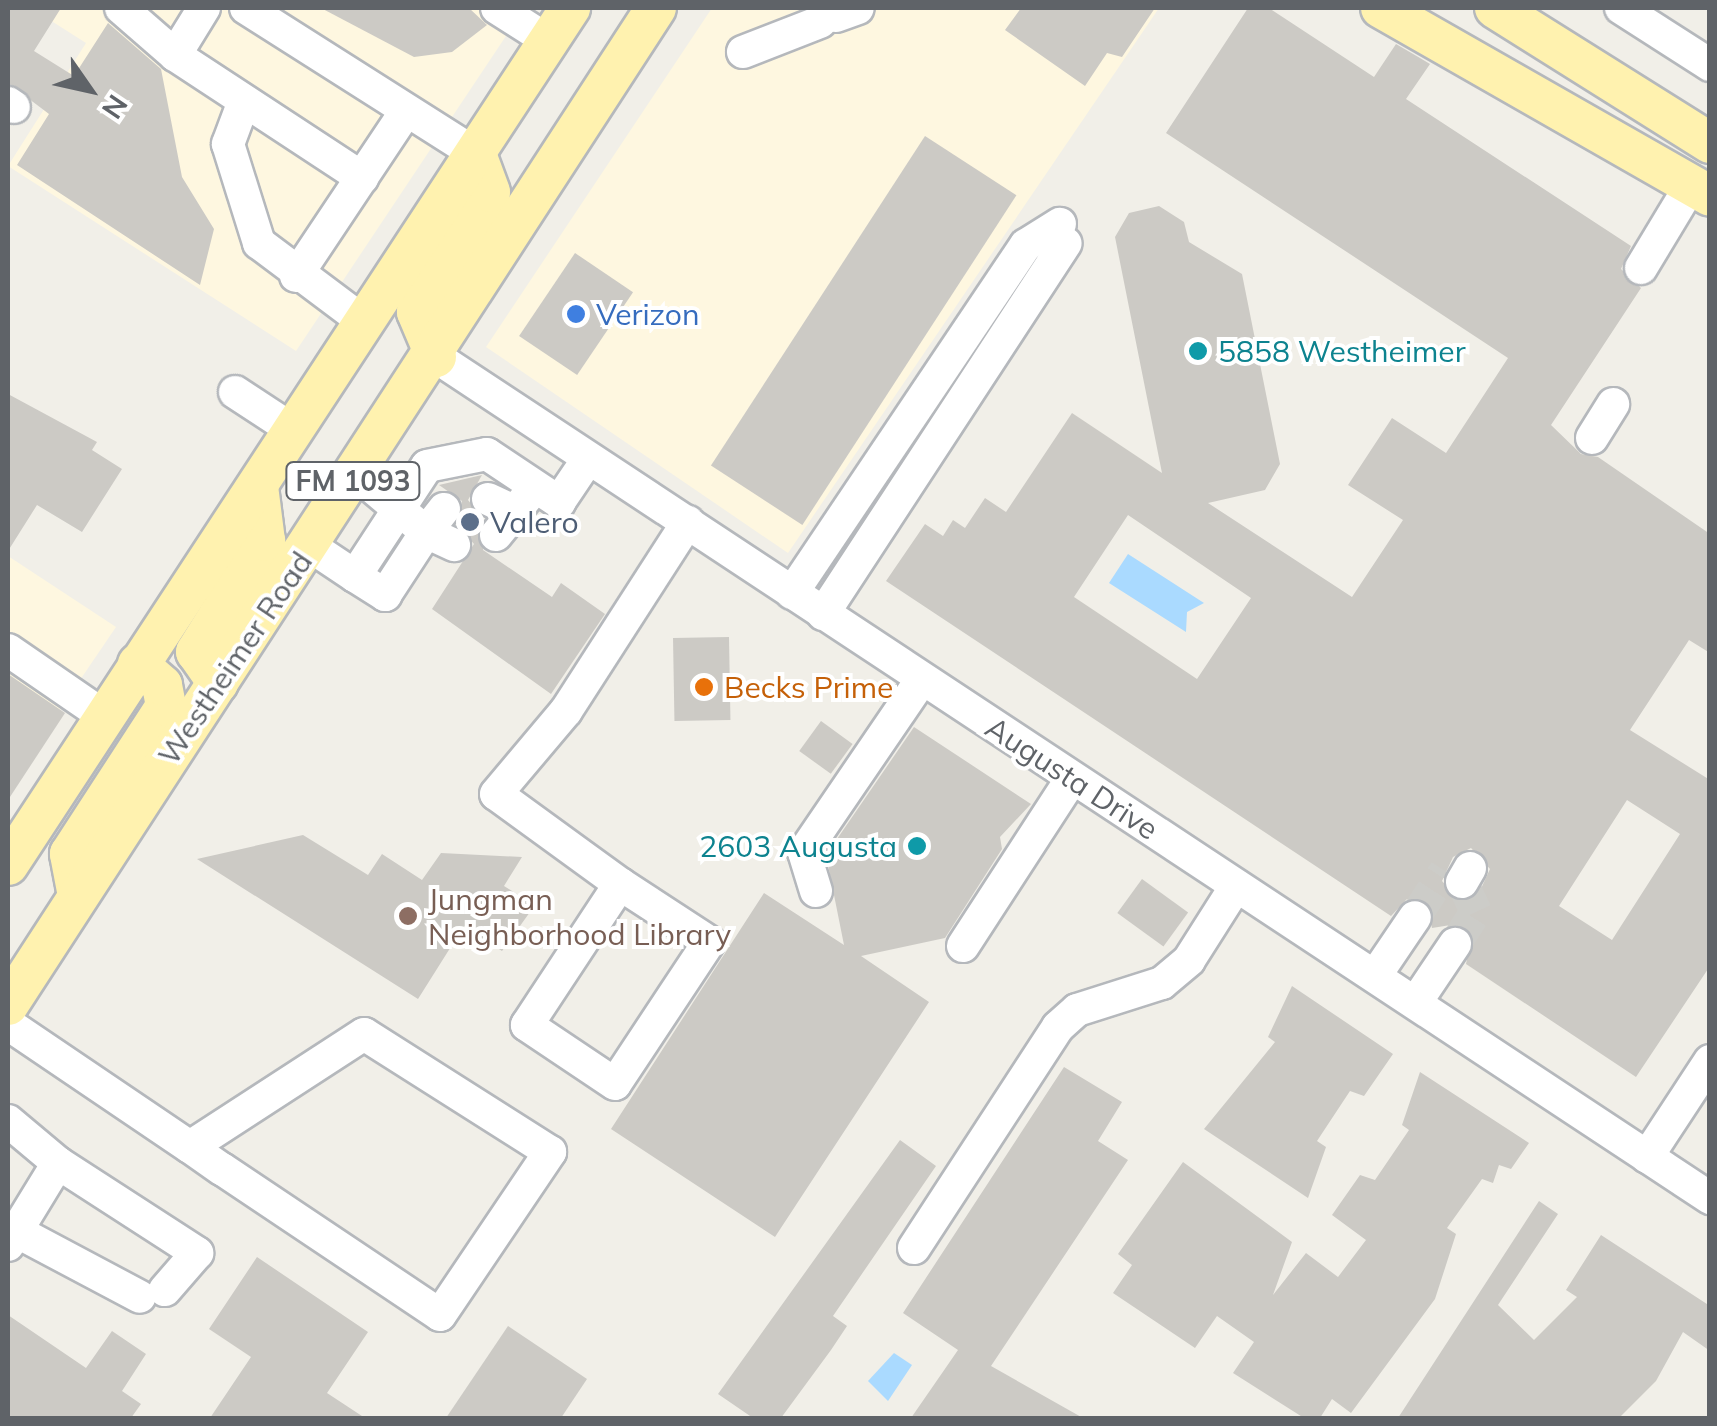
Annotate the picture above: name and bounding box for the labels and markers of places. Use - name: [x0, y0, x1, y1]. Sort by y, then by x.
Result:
- place label: Verizon: [596, 296, 700, 332]
- marker: Verizon: [565, 303, 587, 325]
- place label: 5858 Westheimer: [1218, 333, 1466, 369]
- marker: 5858 Westheimer: [1187, 340, 1209, 362]
- place label: Valero: [490, 504, 579, 540]
- marker: Valero: [459, 511, 481, 533]
- place label: Becks Prime: [724, 669, 893, 705]
- marker: Becks Prime: [693, 676, 715, 698]
- place label: 2603 Augusta: [699, 828, 897, 864]
- marker: 2603 Augusta: [906, 835, 928, 857]
- place label: Jungman Neighborhood Library: [428, 881, 731, 952]
- marker: Jungman Neighborhood Library: [397, 905, 419, 927]

